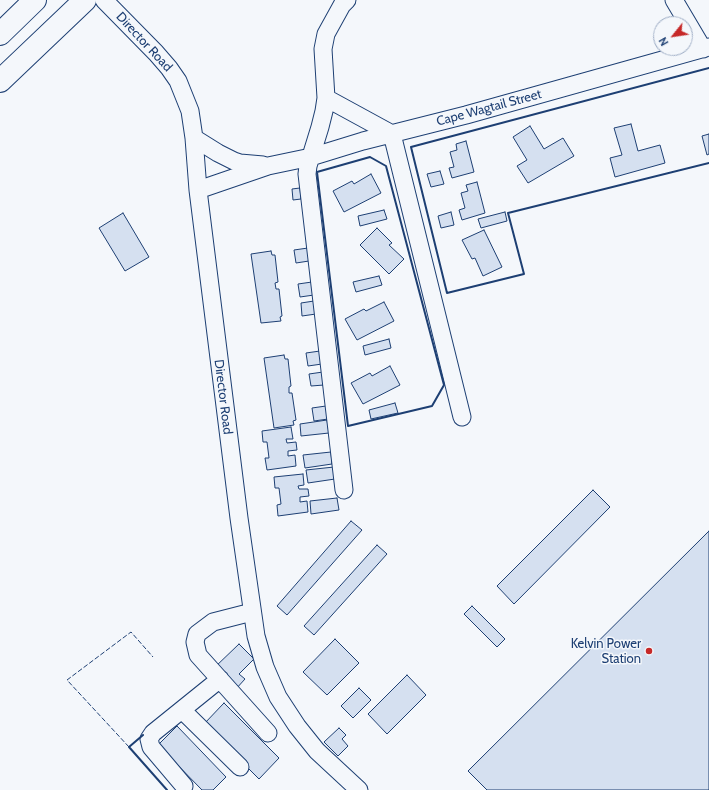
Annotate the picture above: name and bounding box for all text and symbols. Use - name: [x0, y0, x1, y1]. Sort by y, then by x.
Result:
- street label: Director Road: [113, 9, 175, 75]
- north arrow: [653, 16, 693, 56]
- text: N: [655, 35, 671, 48]
- street label: Cape Wagtail Street: [435, 86, 543, 130]
- street label: Director Road: [211, 359, 235, 435]
- place label: Kelvin Power Station: [571, 636, 641, 667]
- marker: Kelvin Power Station: [644, 646, 654, 656]

